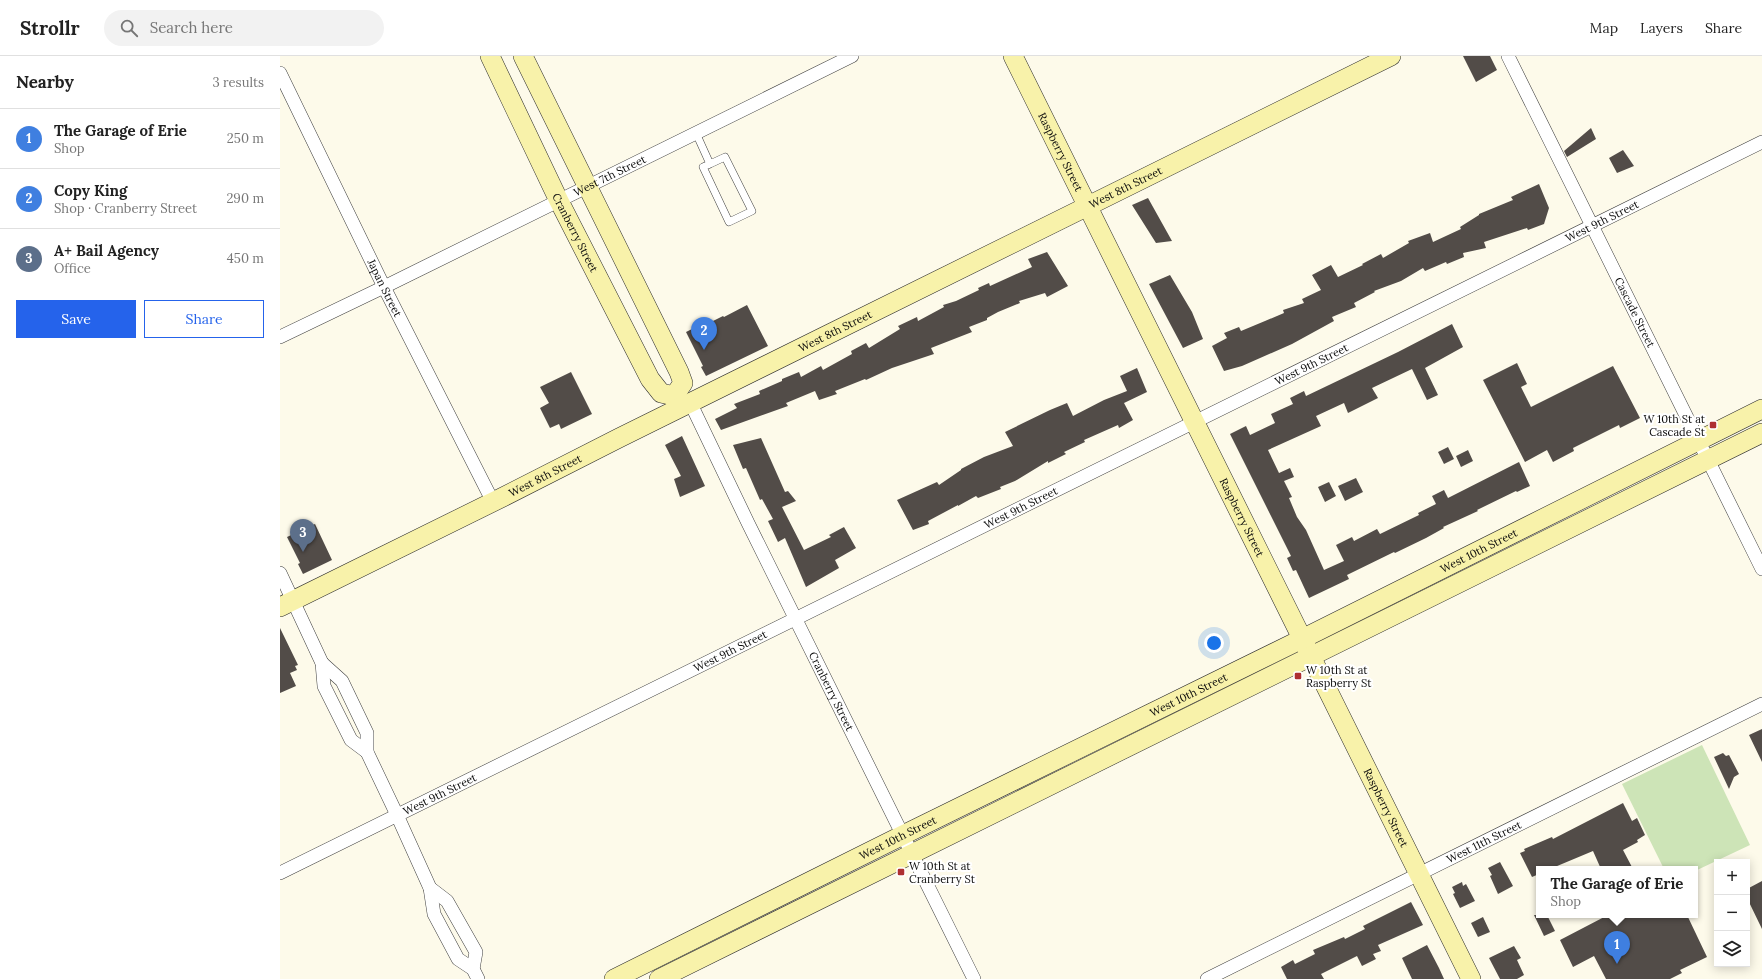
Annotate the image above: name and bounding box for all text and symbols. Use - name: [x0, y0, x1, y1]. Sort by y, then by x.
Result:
- search box: [104, 10, 384, 46]
- text: Strollr: [20, 16, 80, 40]
- icon: search: [118, 17, 140, 39]
- text: Search here: [150, 18, 233, 37]
- text: Map: [1590, 19, 1618, 37]
- text: Layers: [1640, 19, 1683, 37]
- text: Share: [1705, 19, 1742, 37]
- text: Nearby: [16, 71, 74, 93]
- text: 3 results: [212, 74, 264, 91]
- street label: Raspberry Street: [1035, 110, 1086, 194]
- text: The Garage of Erie: [54, 121, 187, 140]
- text: 1: [26, 130, 32, 147]
- text: 250 m: [227, 130, 264, 147]
- text: Shop: [54, 140, 85, 157]
- street label: West 7th Street: [571, 152, 649, 199]
- street label: West 8th Street: [1087, 163, 1165, 211]
- text: Copy King: [54, 181, 127, 200]
- text: 2: [26, 190, 32, 207]
- text: 290 m: [226, 190, 264, 207]
- street label: Cranberry Street: [549, 191, 601, 275]
- street label: West 9th Street: [1563, 197, 1642, 245]
- text: Shop · Cranberry Street: [54, 200, 197, 217]
- text: A+ Bail Agency: [54, 241, 159, 260]
- text: 3: [25, 250, 33, 267]
- text: 450 m: [227, 250, 264, 267]
- street label: Japan Street: [364, 256, 405, 320]
- text: Office: [54, 260, 91, 277]
- street label: Cascade Street: [1612, 275, 1659, 350]
- button: Save: [16, 300, 136, 338]
- button: Share: [144, 300, 264, 338]
- street label: West 8th Street: [796, 307, 875, 355]
- pin: 2: [691, 317, 717, 350]
- street label: West 9th Street: [1272, 340, 1351, 388]
- place label: W 10th St at Cascade St: [1643, 412, 1706, 439]
- marker: W 10th St at Cascade St: [1708, 420, 1718, 430]
- street label: West 8th Street: [506, 451, 585, 500]
- street label: Raspberry Street: [1216, 476, 1268, 560]
- street label: West 9th Street: [982, 483, 1060, 532]
- pin: 3: [290, 519, 316, 552]
- street label: West 10th Street: [1438, 525, 1520, 576]
- street label: West 9th Street: [691, 627, 770, 675]
- your location: [1204, 633, 1224, 653]
- street label: Cranberry Street: [806, 649, 857, 734]
- place label: W 10th St at Raspberry St: [1306, 663, 1372, 690]
- street label: West 10th Street: [1147, 669, 1230, 720]
- marker: W 10th St at Raspberry St: [1293, 671, 1303, 681]
- street label: Raspberry Street: [1360, 766, 1412, 850]
- street label: West 9th Street: [401, 770, 479, 818]
- street label: West 10th Street: [857, 812, 939, 863]
- street label: West 11th Street: [1444, 817, 1524, 866]
- place label: W 10th St at Cranberry St: [909, 859, 976, 886]
- map controls: [1714, 859, 1750, 967]
- button: +: [1714, 859, 1750, 895]
- popup: [1536, 866, 1698, 918]
- marker: W 10th St at Cranberry St: [896, 867, 906, 877]
- text: The Garage of Erie: [1551, 874, 1683, 893]
- text: Shop: [1551, 893, 1581, 910]
- button: −: [1714, 895, 1750, 931]
- pin: 1: [1604, 931, 1630, 964]
- button: layers: [1714, 931, 1750, 967]

